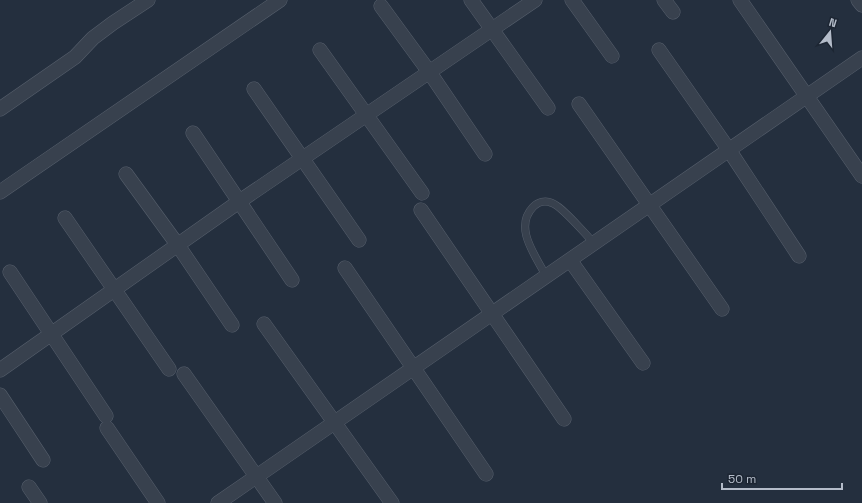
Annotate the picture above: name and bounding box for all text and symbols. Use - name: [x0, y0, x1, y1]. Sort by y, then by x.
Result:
- north arrow: [810, 12, 850, 52]
- text: N: [827, 15, 838, 30]
- scale bar: [722, 465, 842, 491]
- text: 50 m: [728, 471, 756, 487]

